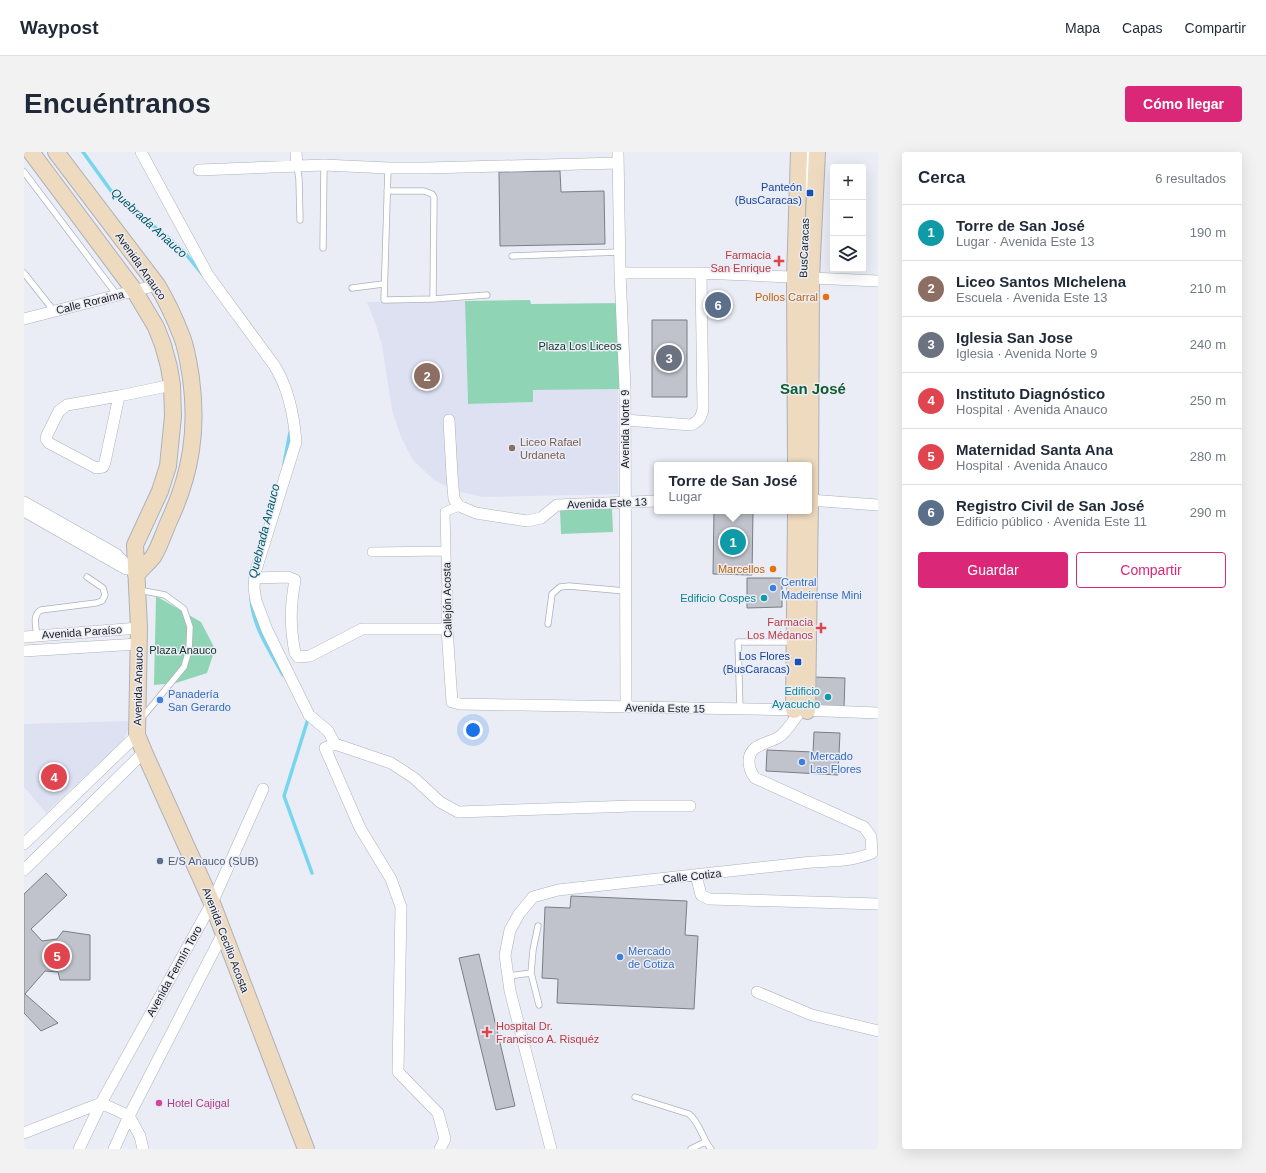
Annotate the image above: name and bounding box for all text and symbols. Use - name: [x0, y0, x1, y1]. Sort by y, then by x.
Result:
- text: Waypost: [20, 17, 98, 38]
- text: Mapa: [1065, 20, 1100, 36]
- text: Capas: [1122, 20, 1163, 36]
- text: Compartir: [1185, 20, 1246, 36]
- button: Cómo llegar: [1125, 86, 1242, 122]
- text: Encuéntranos: [24, 88, 211, 119]
- map controls: [830, 164, 866, 272]
- button: +: [830, 164, 866, 200]
- text: Cerca: [918, 168, 965, 187]
- text: 6 resultados: [1155, 171, 1226, 186]
- place label: Panteón (BusCaracas): [735, 181, 802, 206]
- water label: Quebrada Anauco: [108, 185, 190, 261]
- marker: Panteón (BusCaracas): [805, 188, 815, 198]
- button: −: [830, 200, 866, 236]
- street label: BusCaracas: [797, 217, 811, 278]
- text: Torre de San José: [956, 217, 1085, 234]
- text: 1: [927, 225, 935, 240]
- text: 190 m: [1190, 225, 1226, 240]
- street label: Avenida Anauco: [113, 230, 169, 302]
- text: Lugar · Avenida Este 13: [956, 234, 1095, 249]
- button: layers: [830, 236, 866, 272]
- place label: Farmacia San Enrique: [710, 249, 772, 274]
- marker: Farmacia San Enrique: [774, 256, 784, 266]
- text: Liceo Santos MIchelena: [956, 273, 1126, 290]
- text: 2: [927, 281, 935, 296]
- text: 210 m: [1190, 281, 1226, 296]
- street label: Calle Roraima: [55, 288, 126, 316]
- pin: 6: [705, 290, 731, 320]
- text: Escuela · Avenida Este 13: [956, 290, 1108, 305]
- place label: Pollos Carral: [755, 291, 818, 303]
- marker: Pollos Carral: [821, 292, 831, 302]
- text: Iglesia San Jose: [956, 329, 1073, 346]
- text: 3: [927, 337, 935, 352]
- text: 240 m: [1190, 337, 1226, 352]
- park label: Plaza Los Liceos: [538, 340, 622, 352]
- pin: 3: [656, 343, 682, 373]
- text: Iglesia · Avenida Norte 9: [956, 346, 1097, 361]
- pin: 2: [414, 361, 440, 391]
- district label: San José: [780, 380, 846, 397]
- text: Instituto Diagnóstico: [956, 385, 1105, 402]
- street label: Avenida Norte 9: [619, 390, 631, 468]
- text: 4: [927, 393, 935, 408]
- text: 250 m: [1190, 393, 1226, 408]
- text: Hospital · Avenida Anauco: [956, 402, 1108, 417]
- place label: Liceo Rafael Urdaneta: [520, 436, 581, 461]
- text: Maternidad Santa Ana: [956, 441, 1113, 458]
- marker: Liceo Rafael Urdaneta: [507, 443, 517, 453]
- text: 5: [927, 449, 935, 464]
- text: 280 m: [1190, 449, 1226, 464]
- text: Hospital · Avenida Anauco: [956, 458, 1108, 473]
- popup: [654, 462, 812, 514]
- text: Torre de San José: [669, 472, 797, 489]
- water label: Quebrada Anauco: [245, 482, 283, 580]
- text: Lugar: [669, 489, 702, 504]
- street label: Avenida Este 13: [567, 496, 647, 510]
- text: Registro Civil de San José: [956, 497, 1144, 514]
- text: 6: [927, 505, 935, 520]
- text: 290 m: [1190, 505, 1226, 520]
- text: Edificio público · Avenida Este 11: [956, 514, 1147, 529]
- pin: 1: [720, 527, 746, 557]
- button: Guardar: [918, 552, 1068, 588]
- button: Compartir: [1076, 552, 1226, 588]
- street label: Callejón Acosta: [440, 561, 454, 638]
- place label: Marcellos: [718, 563, 765, 575]
- marker: Marcellos: [768, 564, 778, 574]
- place label: Central Madeirense Mini: [781, 576, 862, 601]
- marker: Central Madeirense Mini: [768, 583, 778, 593]
- place label: Edificio Cospes: [680, 592, 756, 604]
- marker: Edificio Cospes: [759, 593, 769, 603]
- place label: Farmacia Los Médanos: [747, 616, 814, 641]
- street label: Avenida Paraíso: [41, 623, 123, 641]
- marker: Farmacia Los Médanos: [816, 623, 826, 633]
- park label: Plaza Anauco: [149, 644, 217, 656]
- street label: Avenida Anauco: [131, 646, 145, 726]
- place label: Los Flores (BusCaracas): [723, 650, 790, 675]
- marker: Los Flores (BusCaracas): [793, 657, 803, 667]
- place label: Edificio Ayacucho: [772, 685, 820, 710]
- place label: Panadería San Gerardo: [168, 688, 231, 713]
- marker: Edificio Ayacucho: [823, 692, 833, 702]
- marker: Panadería San Gerardo: [155, 695, 165, 705]
- street label: Avenida Este 15: [625, 701, 705, 715]
- your location: [463, 720, 483, 740]
- place label: Mercado Las Flores: [810, 750, 862, 775]
- marker: Mercado Las Flores: [797, 757, 807, 767]
- pin: 4: [41, 762, 67, 792]
- place label: E/S Anauco (SUB): [168, 855, 259, 867]
- marker: E/S Anauco (SUB): [155, 856, 165, 866]
- street label: Calle Cotiza: [662, 867, 723, 885]
- street label: Avenida Cecilio Acosta: [200, 886, 252, 995]
- street label: Avenida Fermín Toro: [144, 924, 204, 1018]
- pin: 5: [44, 941, 70, 971]
- place label: Mercado de Cotiza: [628, 945, 675, 970]
- marker: Mercado de Cotiza: [615, 952, 625, 962]
- place label: Hospital Dr. Francisco A. Risquéz: [496, 1020, 599, 1045]
- marker: Hospital Dr. Francisco A. Risquéz: [481, 1026, 493, 1038]
- place label: Hotel Cajigal: [167, 1097, 229, 1109]
- marker: Hotel Cajigal: [154, 1098, 164, 1108]

